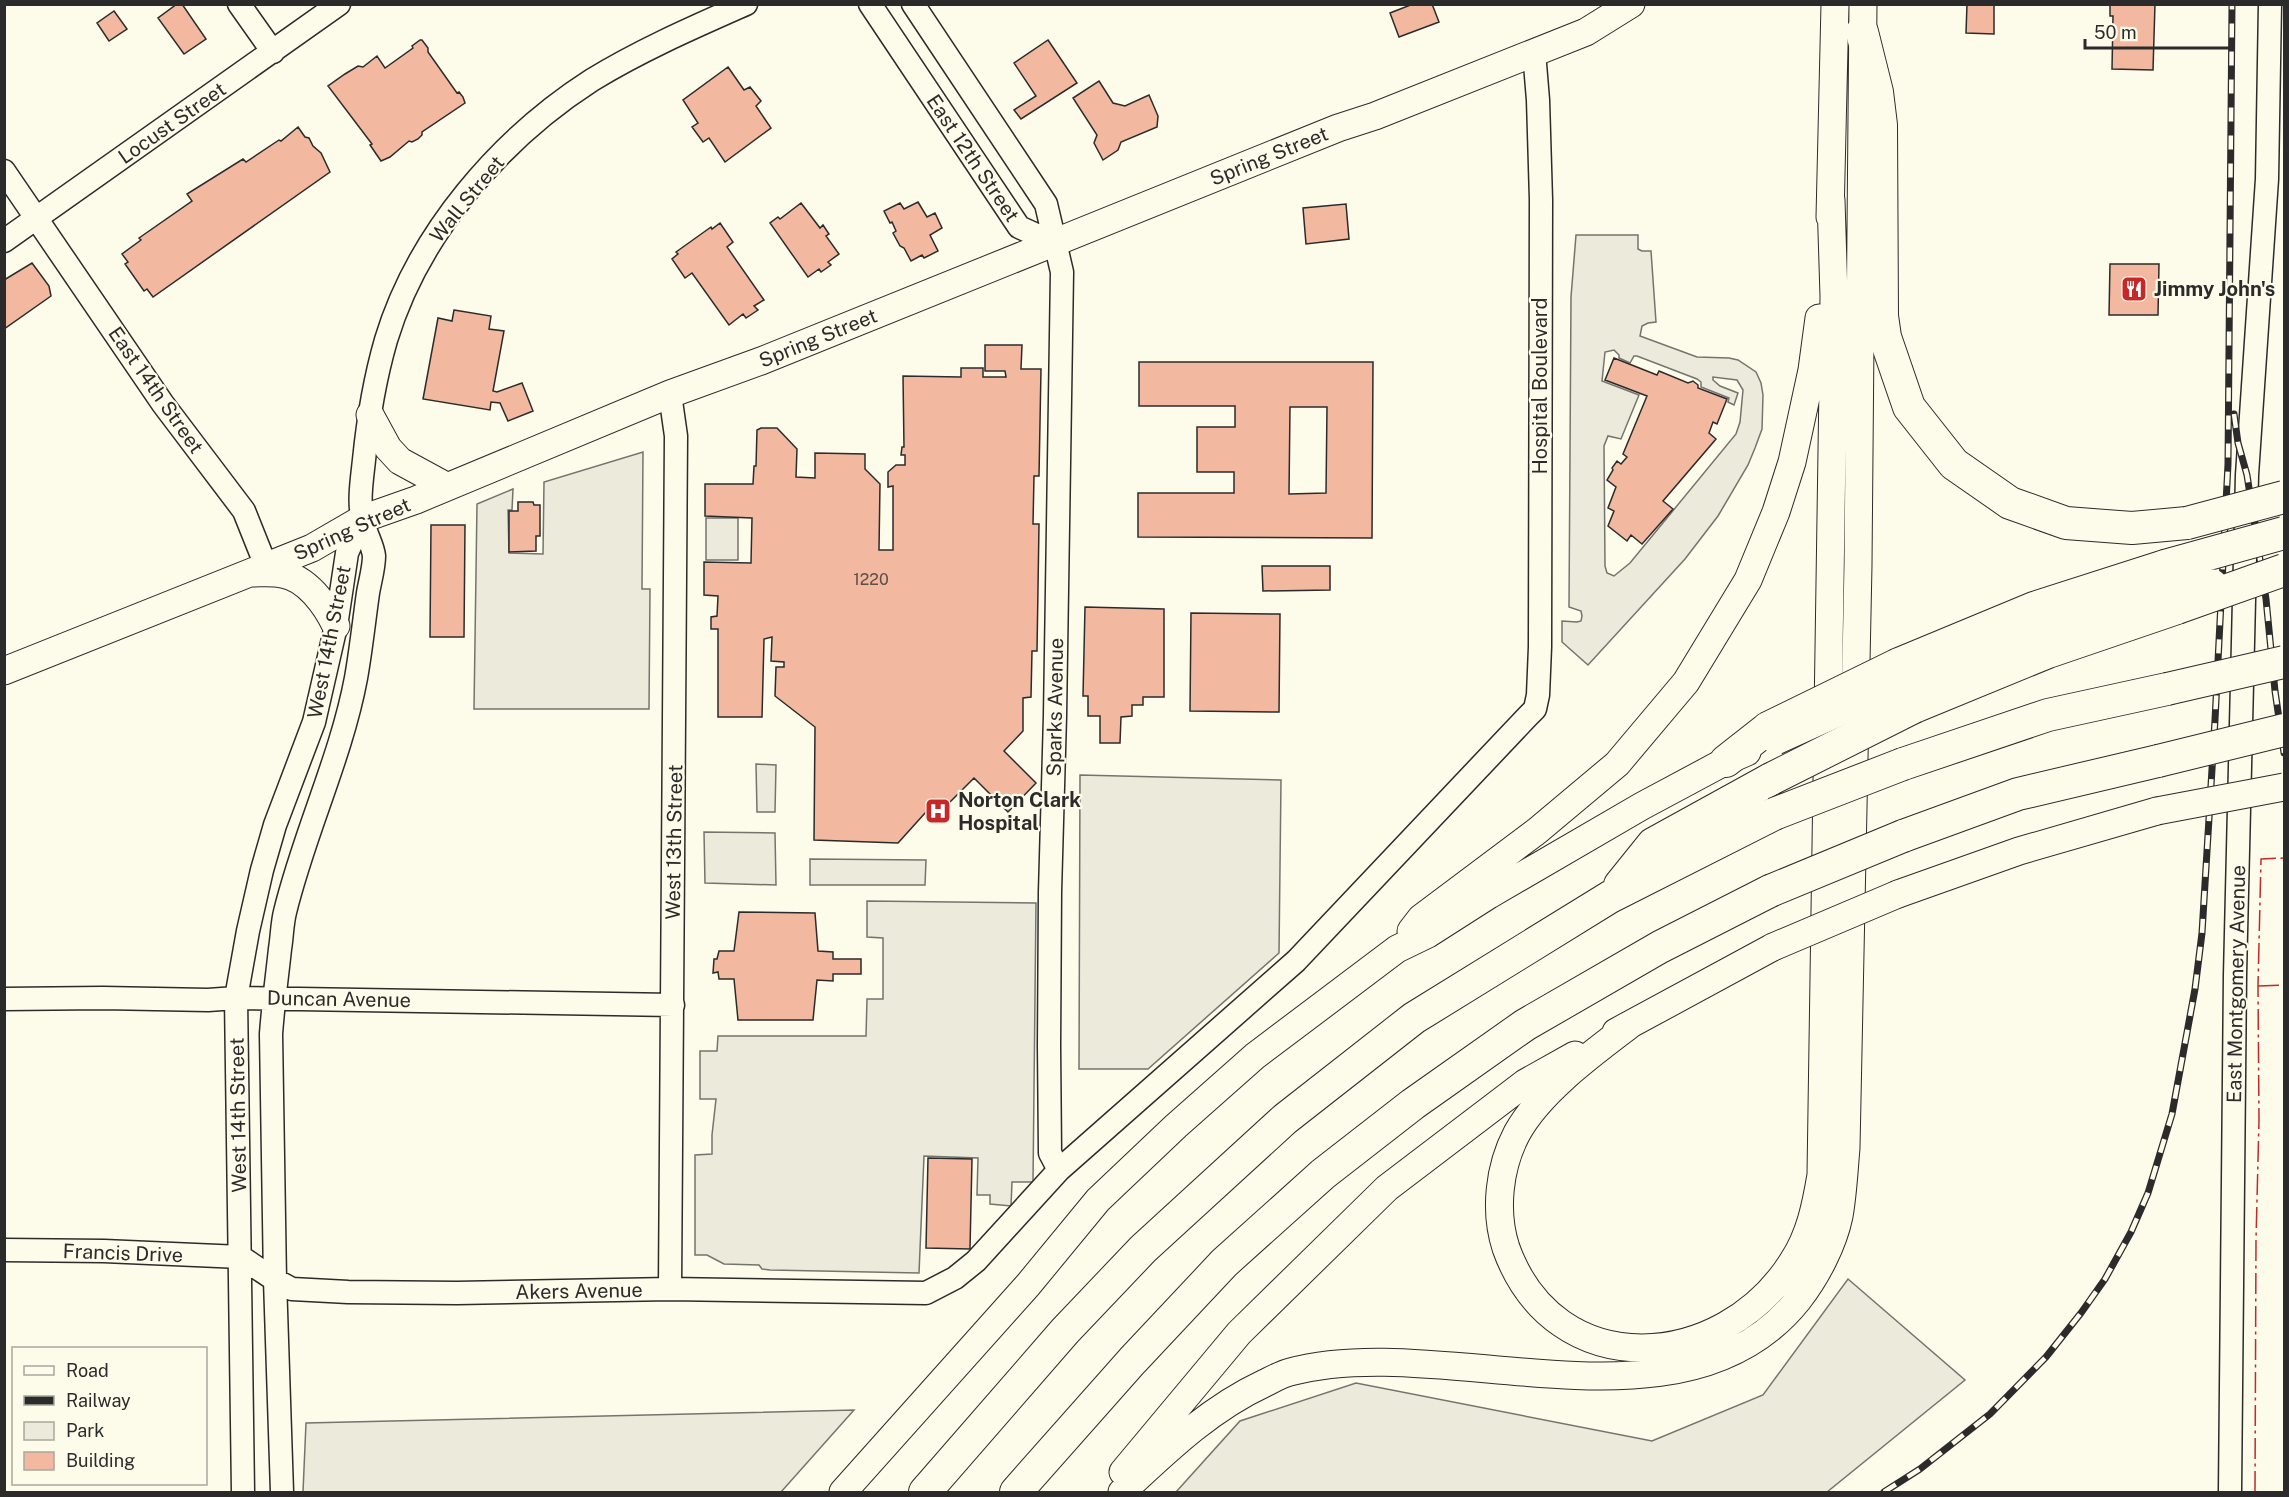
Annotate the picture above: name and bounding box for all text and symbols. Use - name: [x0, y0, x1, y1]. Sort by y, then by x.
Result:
- scale bar: [2085, 12, 2230, 50]
- text: 50 m: [2094, 22, 2137, 43]
- street label: Locust Street: [114, 77, 230, 169]
- street label: East 12th Street: [922, 90, 1024, 226]
- street label: Spring Street: [1206, 121, 1332, 191]
- street label: Wall Street: [425, 151, 509, 247]
- restaurant icon: Jimmy John's: [2119, 274, 2149, 304]
- place label: Jimmy John's: [2154, 277, 2275, 301]
- street label: Hospital Boulevard: [1528, 298, 1552, 474]
- street label: Spring Street: [755, 303, 881, 373]
- street label: East 14th Street: [103, 322, 209, 458]
- street label: Spring Street: [290, 493, 414, 565]
- street label: West 14th Street: [302, 564, 356, 720]
- house number: 1220: [853, 570, 889, 589]
- street label: Sparks Avenue: [1042, 637, 1068, 777]
- street label: West 13th Street: [661, 764, 687, 920]
- place label: Norton Clark Hospital: [958, 788, 1081, 835]
- hospital icon: Norton Clark Hospital: [923, 796, 953, 826]
- street label: East Montgomery Avenue: [2222, 865, 2250, 1103]
- street label: Duncan Avenue: [267, 986, 411, 1012]
- street label: West 14th Street: [225, 1037, 251, 1193]
- street label: Francis Drive: [62, 1239, 184, 1267]
- street label: Akers Avenue: [515, 1278, 643, 1304]
- legend: [12, 1347, 207, 1485]
- text: Road: [66, 1360, 109, 1381]
- text: Railway: [66, 1390, 131, 1411]
- text: Park: [66, 1420, 104, 1441]
- text: Building: [66, 1450, 135, 1471]

